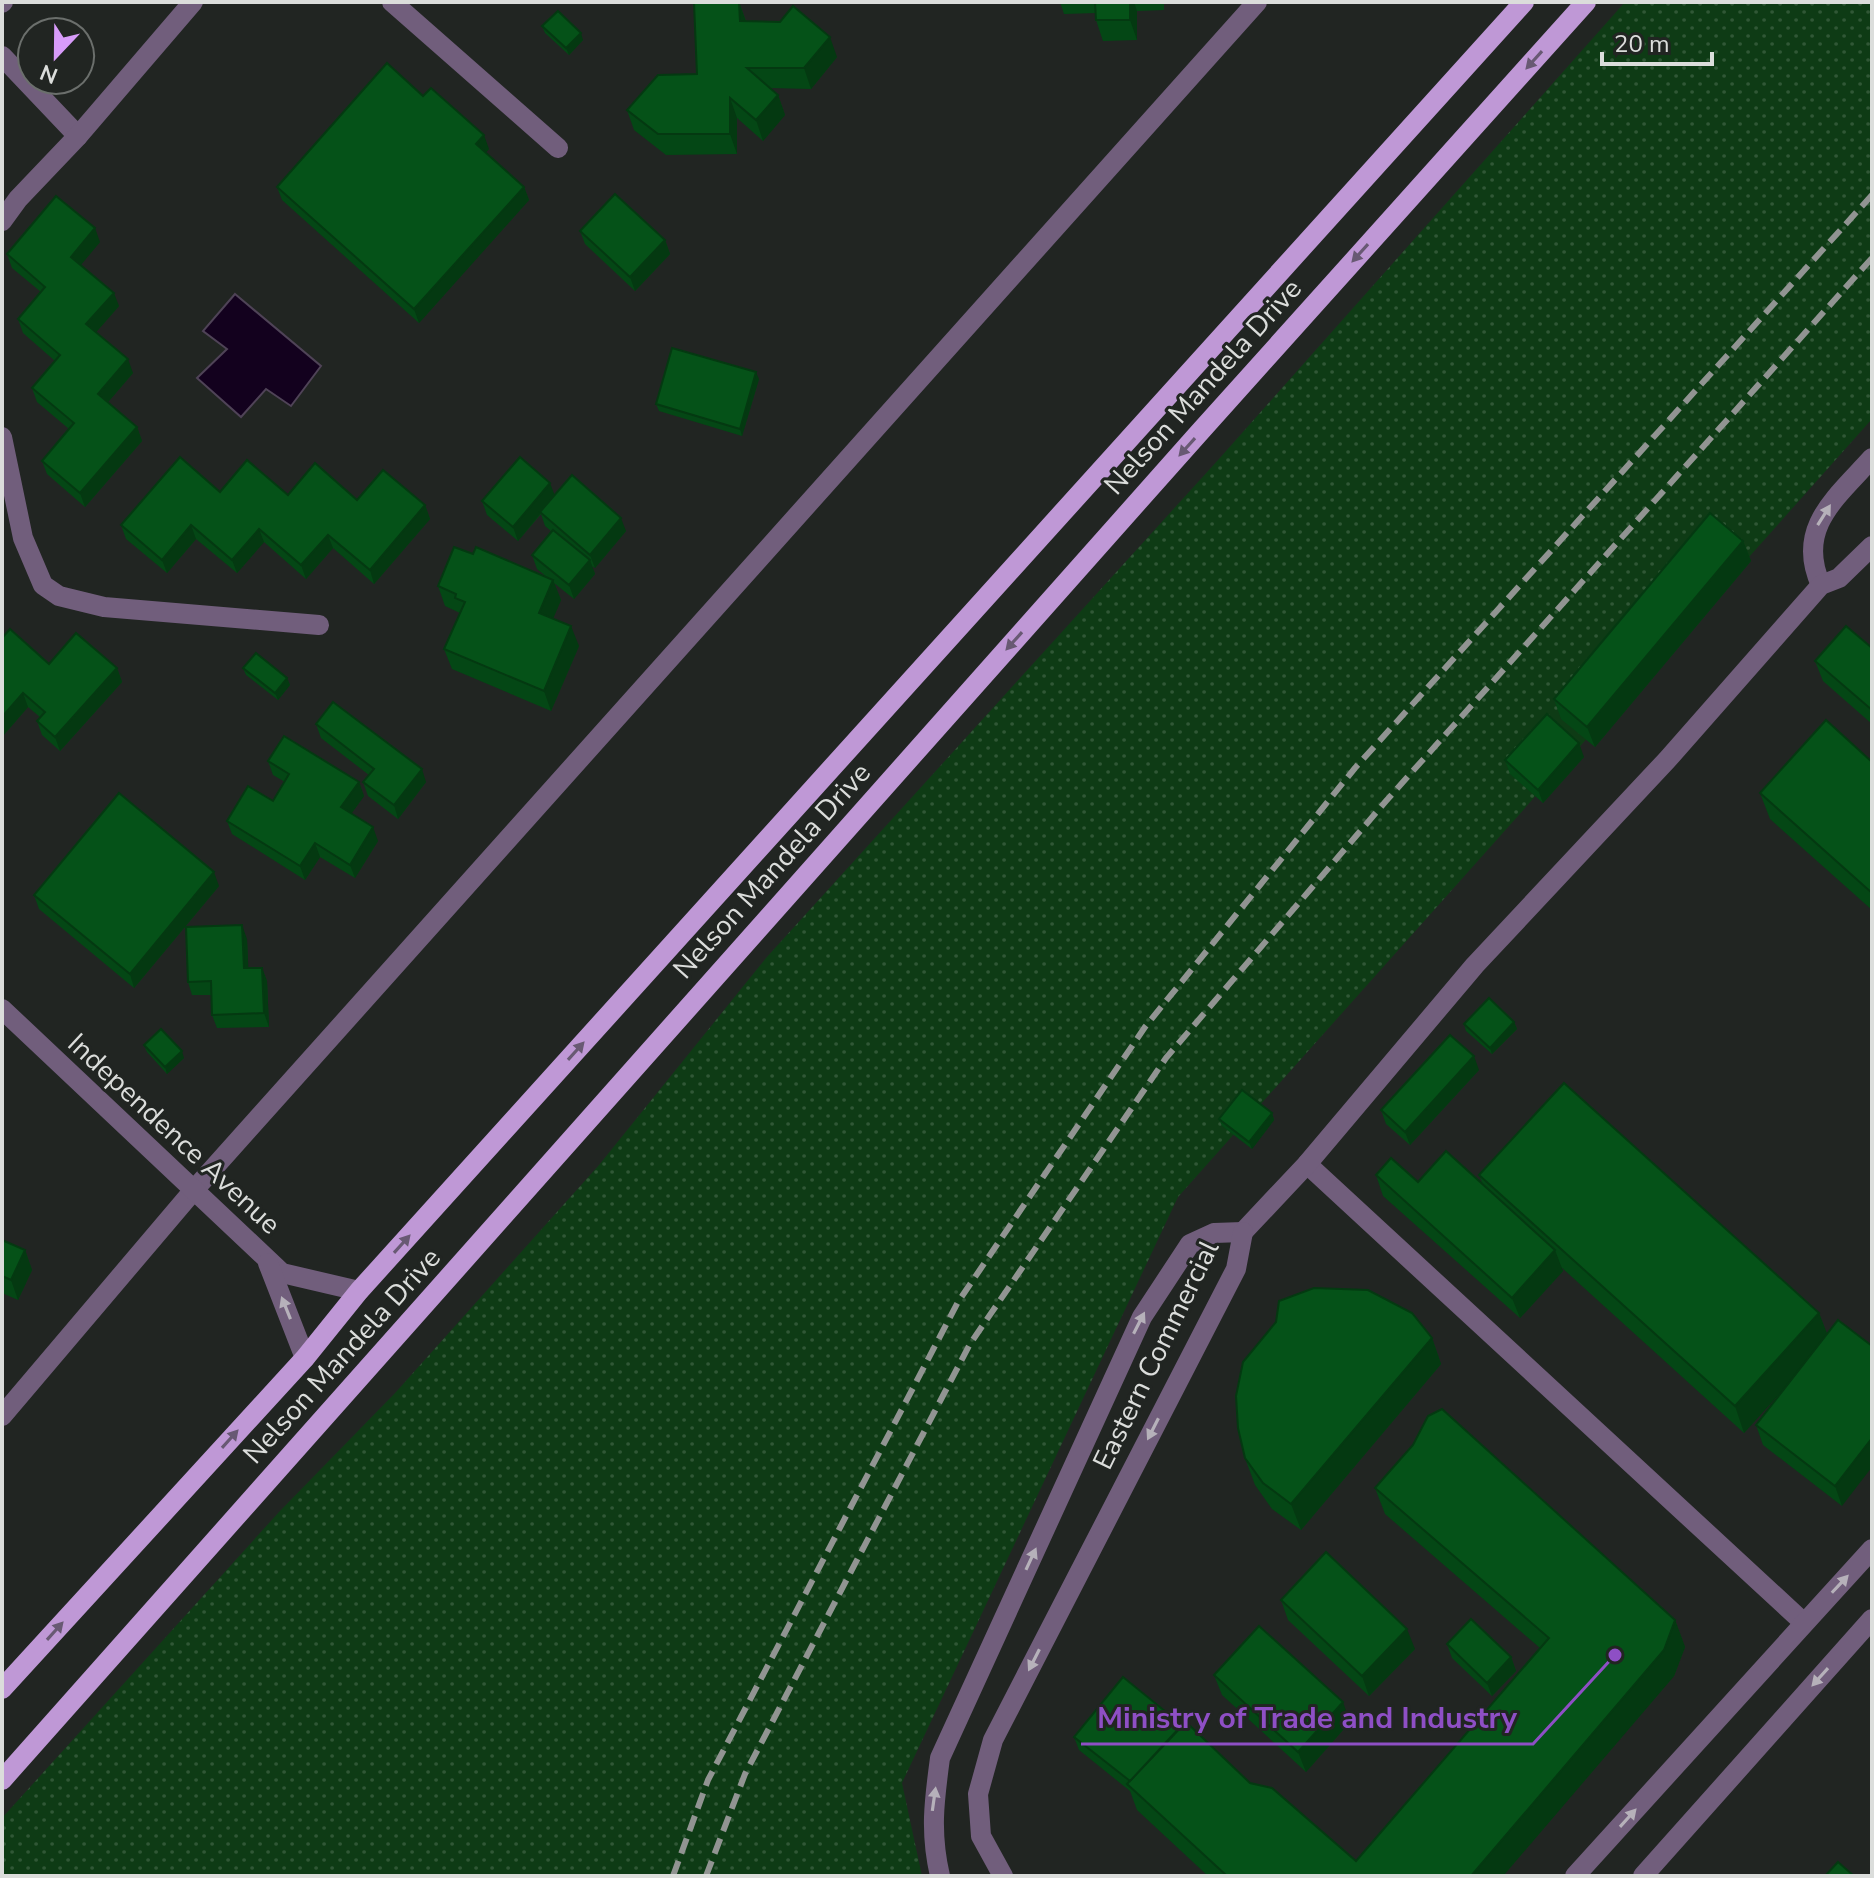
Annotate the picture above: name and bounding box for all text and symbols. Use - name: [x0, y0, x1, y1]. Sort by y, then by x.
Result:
- north arrow: [16, 16, 96, 96]
- scale bar: [1602, 16, 1712, 66]
- text: 20 m: [1614, 28, 1670, 60]
- one-way arrow: [1525, 50, 1543, 70]
- text: N: [36, 57, 62, 91]
- one-way arrow: [1352, 244, 1370, 263]
- street label: Nelson Mandela Drive: [1096, 271, 1310, 503]
- one-way arrow: [1178, 437, 1196, 456]
- one-way arrow: [1817, 504, 1831, 526]
- one-way arrow: [1006, 631, 1023, 651]
- street label: Nelson Mandela Drive: [665, 755, 879, 987]
- street label: Independence Avenue: [59, 1025, 289, 1243]
- one-way arrow: [567, 1041, 585, 1061]
- street label: Eastern Commercial: [1084, 1233, 1228, 1476]
- one-way arrow: [392, 1235, 410, 1254]
- street label: Nelson Mandela Drive: [235, 1240, 449, 1472]
- one-way arrow: [279, 1296, 292, 1320]
- one-way arrow: [1133, 1311, 1146, 1334]
- one-way arrow: [1147, 1418, 1160, 1441]
- one-way arrow: [221, 1430, 239, 1449]
- one-way arrow: [1025, 1548, 1038, 1571]
- one-way arrow: [1830, 1574, 1848, 1593]
- one-way arrow: [45, 1622, 63, 1641]
- one-way arrow: [1027, 1649, 1041, 1672]
- one-way arrow: [1812, 1667, 1829, 1687]
- callout: Ministry of Trade and Industry: [1081, 1690, 1533, 1744]
- text: Ministry of Trade and Industry: [1097, 1698, 1517, 1739]
- one-way arrow: [928, 1786, 941, 1811]
- one-way arrow: [1618, 1809, 1636, 1828]

